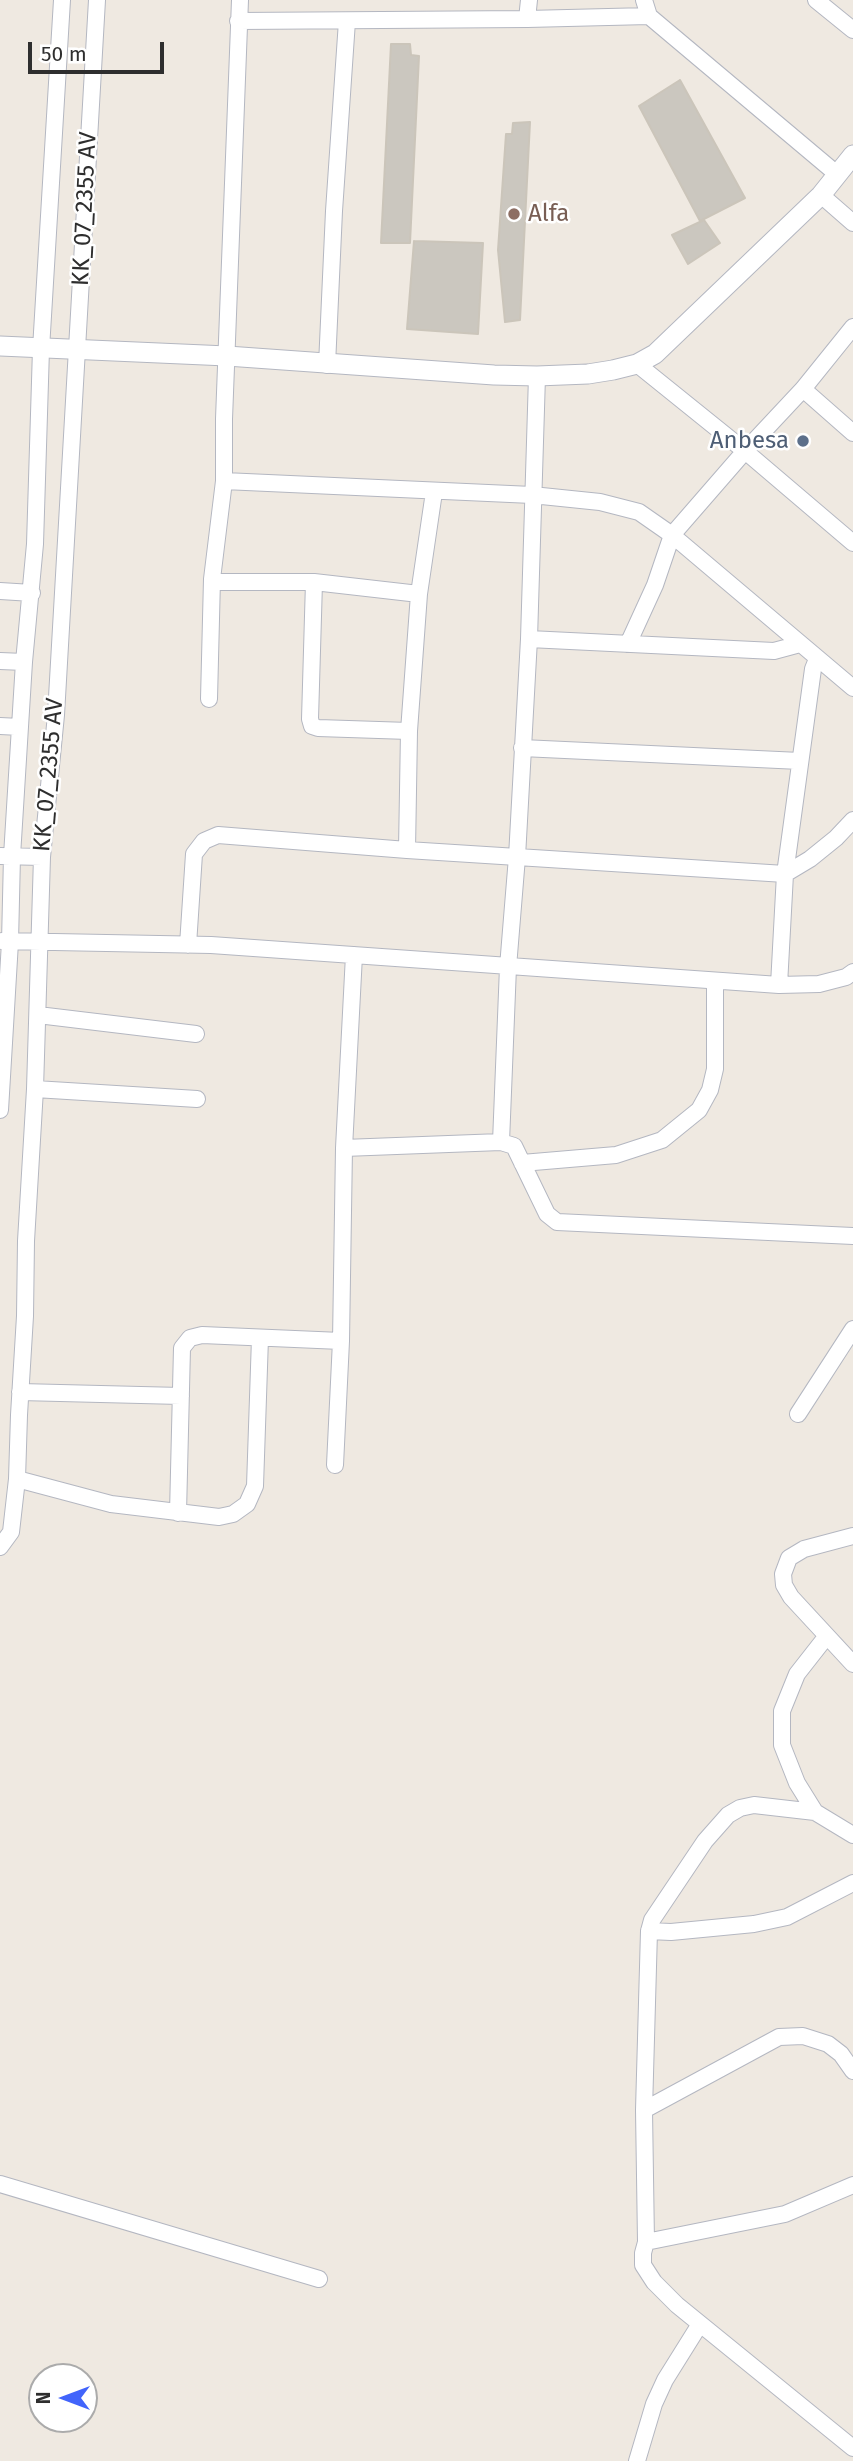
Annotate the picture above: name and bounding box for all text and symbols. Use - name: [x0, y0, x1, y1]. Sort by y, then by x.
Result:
- scale bar: [32, 28, 168, 72]
- text: 50 m: [41, 41, 87, 67]
- street label: KK_07_2355 AV: [67, 131, 103, 287]
- place label: Alfa: [528, 200, 569, 228]
- marker: Alfa: [506, 206, 522, 222]
- place label: Anbesa: [710, 427, 789, 455]
- marker: Anbesa: [795, 433, 811, 449]
- street label: KK_07_2355 AV: [28, 697, 70, 853]
- north arrow: [28, 2363, 98, 2433]
- text: N: [32, 2392, 55, 2404]

